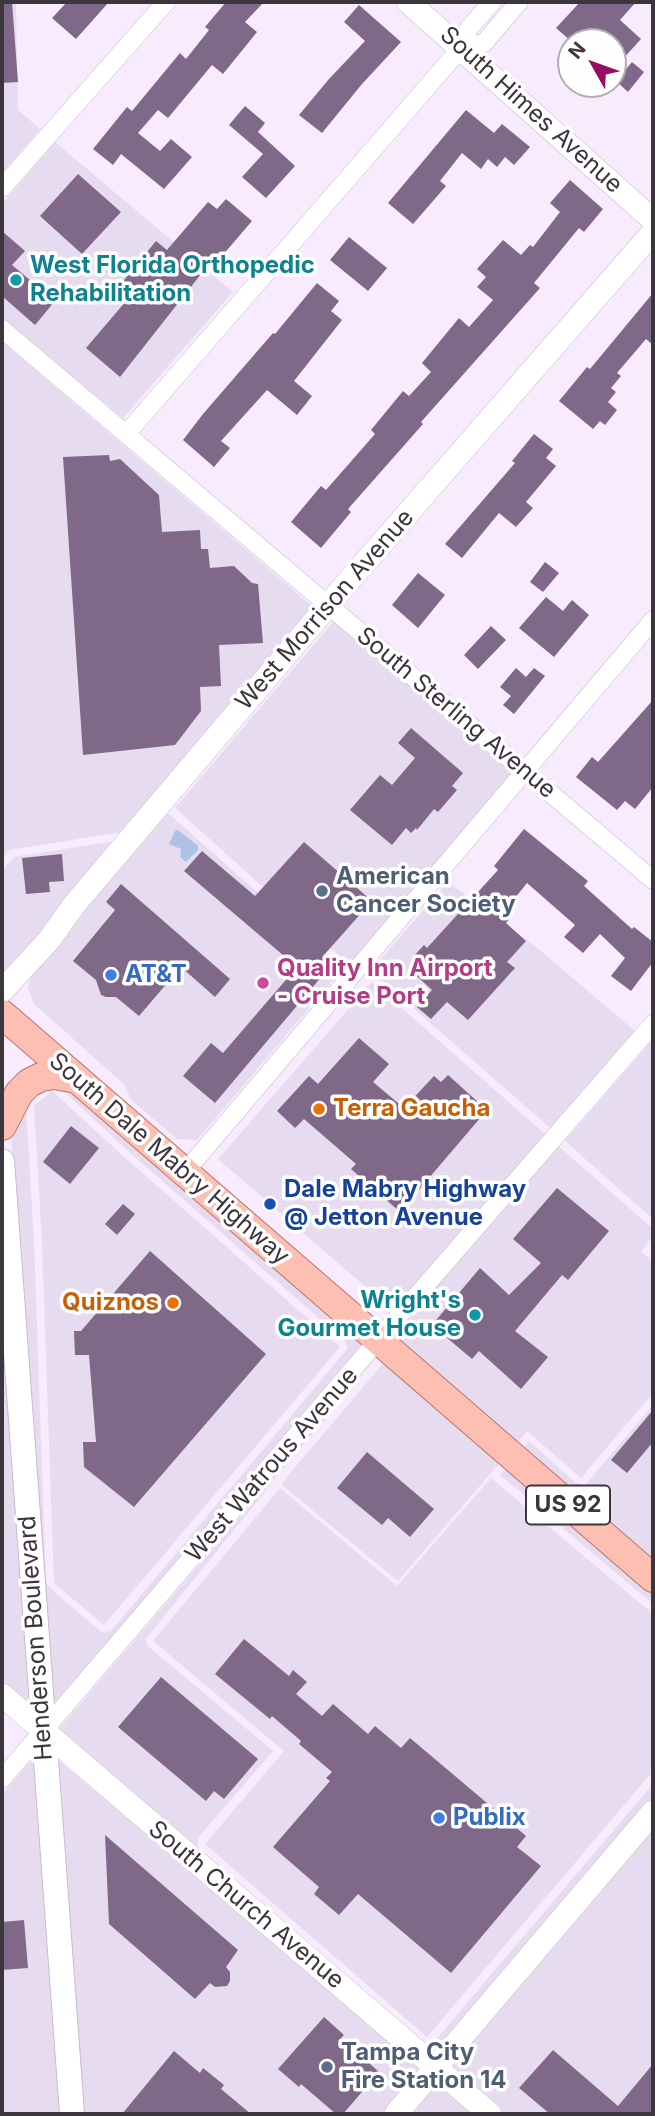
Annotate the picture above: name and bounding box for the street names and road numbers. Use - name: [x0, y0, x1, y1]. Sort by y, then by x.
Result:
- street label: South Himes Avenue: [434, 21, 628, 199]
- street label: West Morrison Avenue: [230, 504, 420, 716]
- street label: South Sterling Avenue: [351, 621, 561, 805]
- street label: South Dale Mabry Highway: [43, 1047, 295, 1271]
- street label: West Watrous Avenue: [180, 1362, 364, 1568]
- road number: US 92: [526, 1486, 610, 1524]
- street label: Henderson Boulevard: [13, 1515, 59, 1761]
- street label: South Church Avenue: [142, 1815, 350, 1995]

